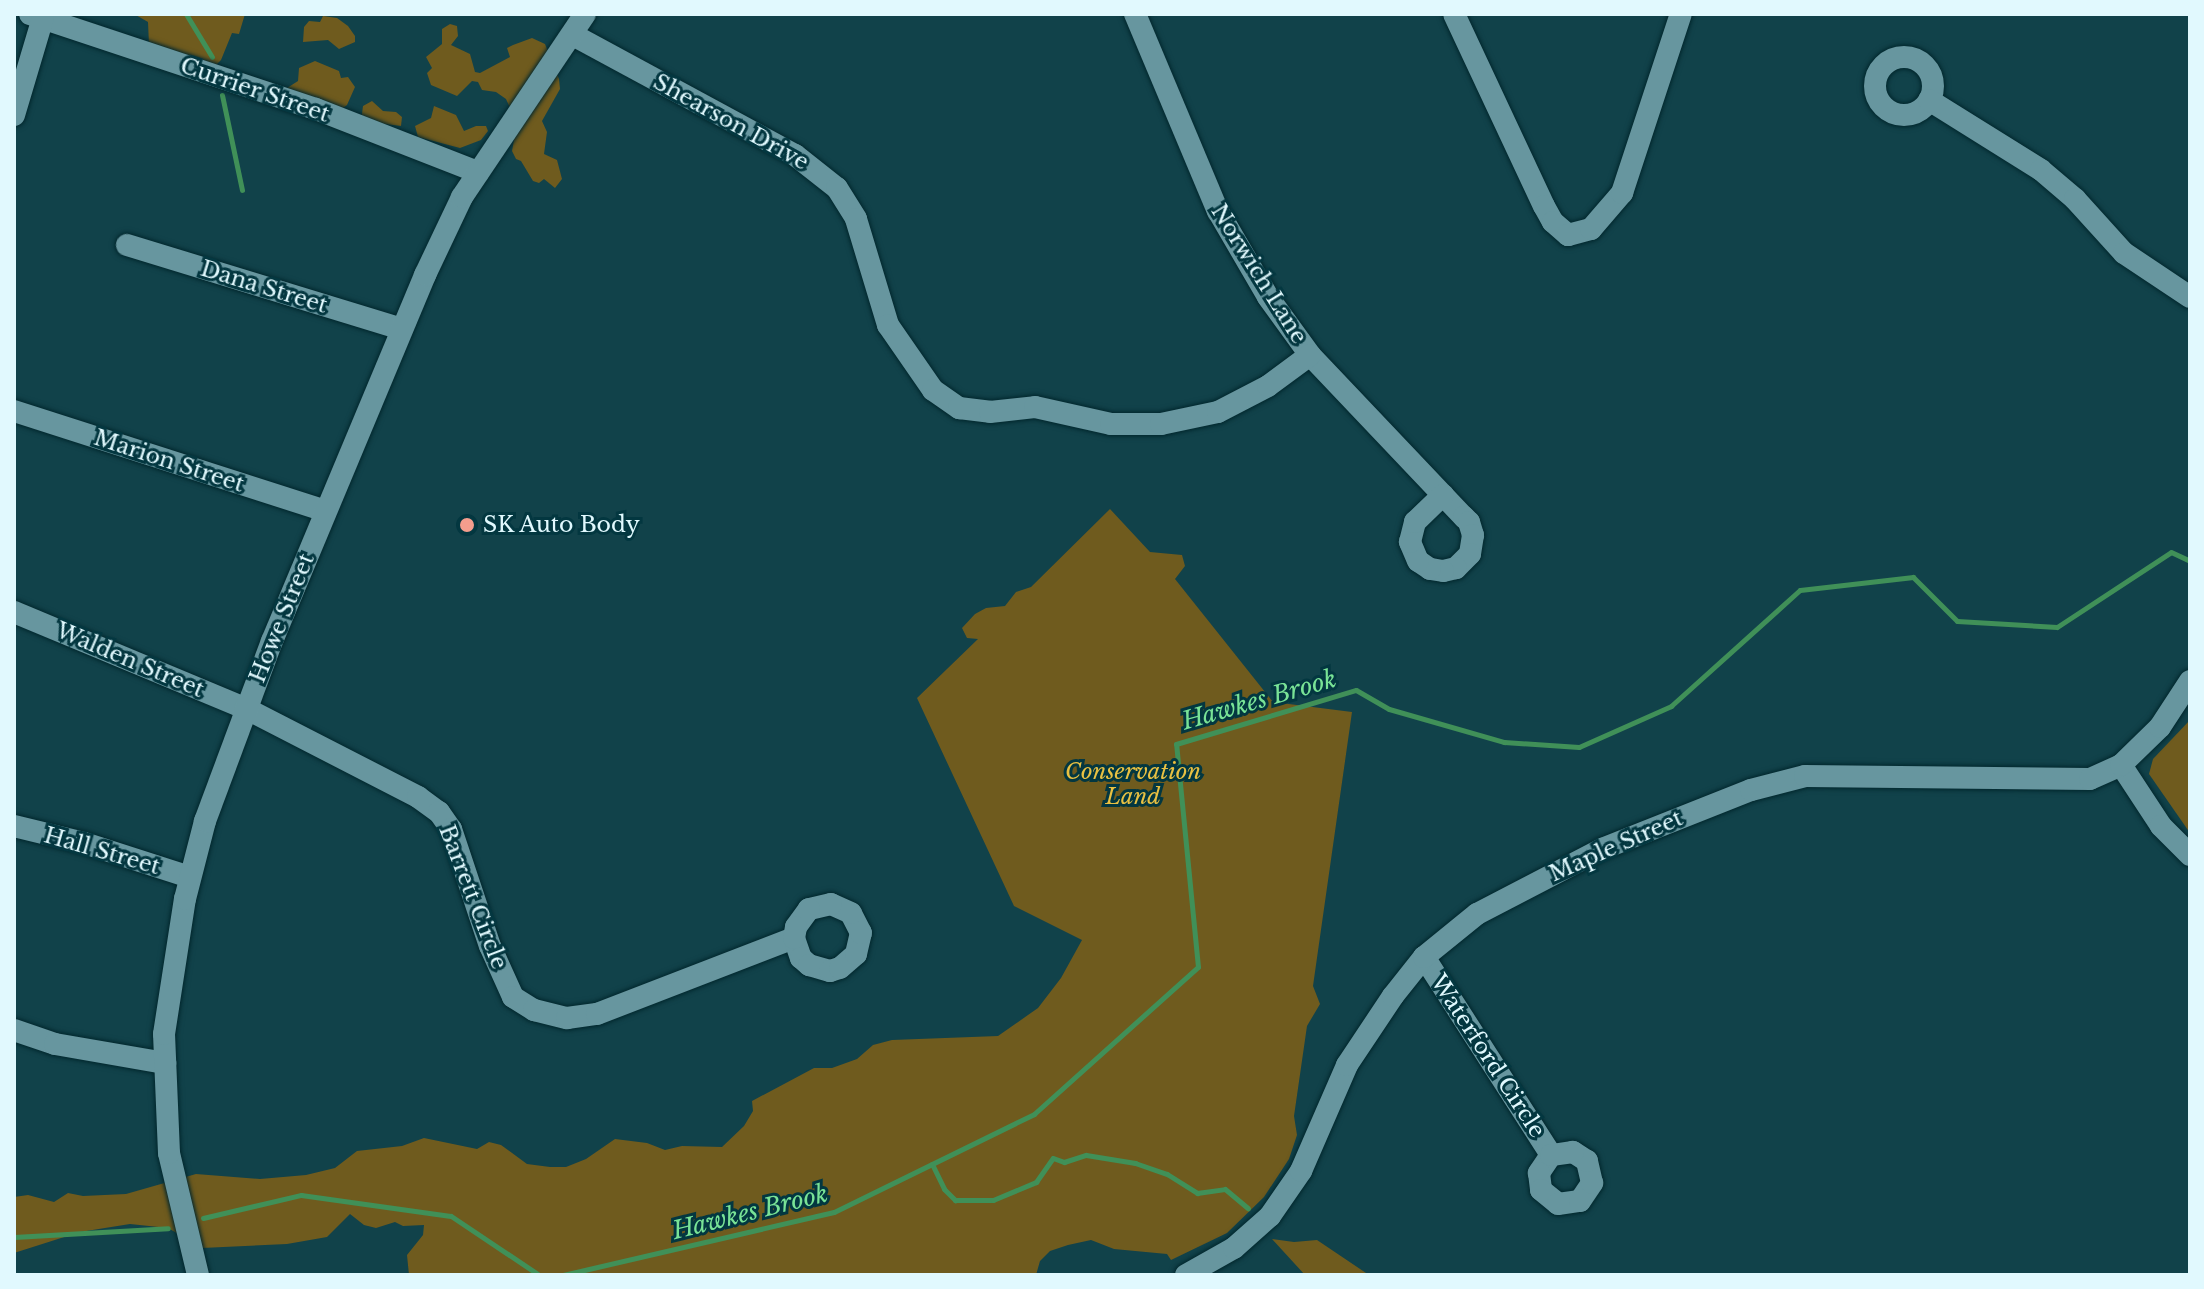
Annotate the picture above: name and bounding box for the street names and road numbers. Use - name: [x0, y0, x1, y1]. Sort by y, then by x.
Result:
- street label: Currier Street: [177, 52, 333, 128]
- street label: Shearson Drive: [649, 68, 813, 176]
- street label: Norwich Lane: [1206, 199, 1312, 349]
- street label: Dana Street: [197, 255, 331, 319]
- street label: Marion Street: [91, 424, 247, 498]
- street label: Howe Street: [244, 549, 320, 687]
- street label: Walden Street: [52, 617, 208, 703]
- street label: Maple Street: [1545, 805, 1687, 887]
- street label: Barrett Circle: [433, 821, 513, 973]
- street label: Hall Street: [41, 822, 163, 880]
- street label: Waterford Circle: [1425, 970, 1551, 1142]

